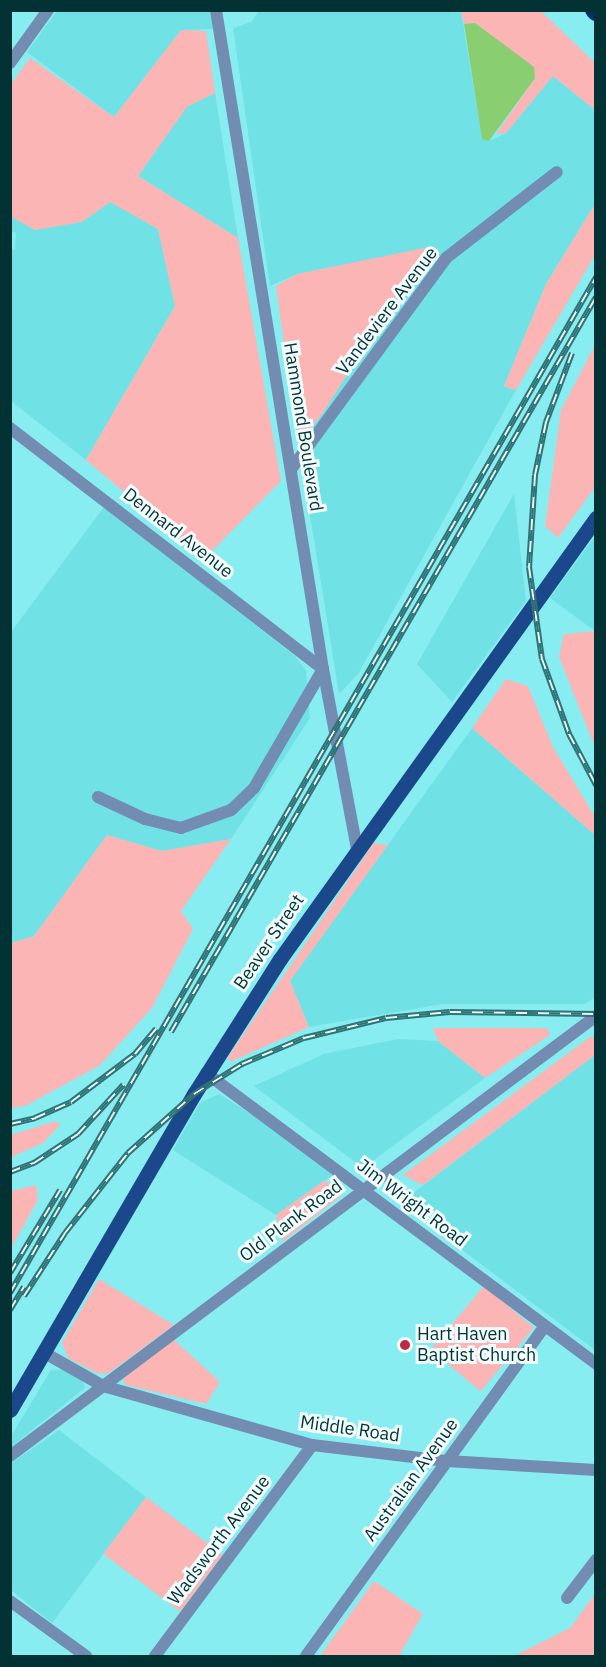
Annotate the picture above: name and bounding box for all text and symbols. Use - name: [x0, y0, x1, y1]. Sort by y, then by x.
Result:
- street label: Vandeviere Avenue: [332, 243, 442, 379]
- street label: Hammond Boulevard: [279, 341, 327, 513]
- street label: Dennard Avenue: [119, 483, 237, 583]
- street label: Beaver Street: [229, 890, 309, 994]
- street label: Jim Wright Road: [353, 1155, 471, 1251]
- street label: Old Plank Road: [235, 1175, 347, 1267]
- place label: Hart Haven Baptist Church: [417, 1324, 536, 1366]
- marker: Hart Haven Baptist Church: [398, 1338, 412, 1352]
- street label: Middle Road: [299, 1411, 401, 1447]
- street label: Australian Avenue: [359, 1414, 463, 1546]
- street label: Wadsworth Avenue: [163, 1471, 275, 1609]

